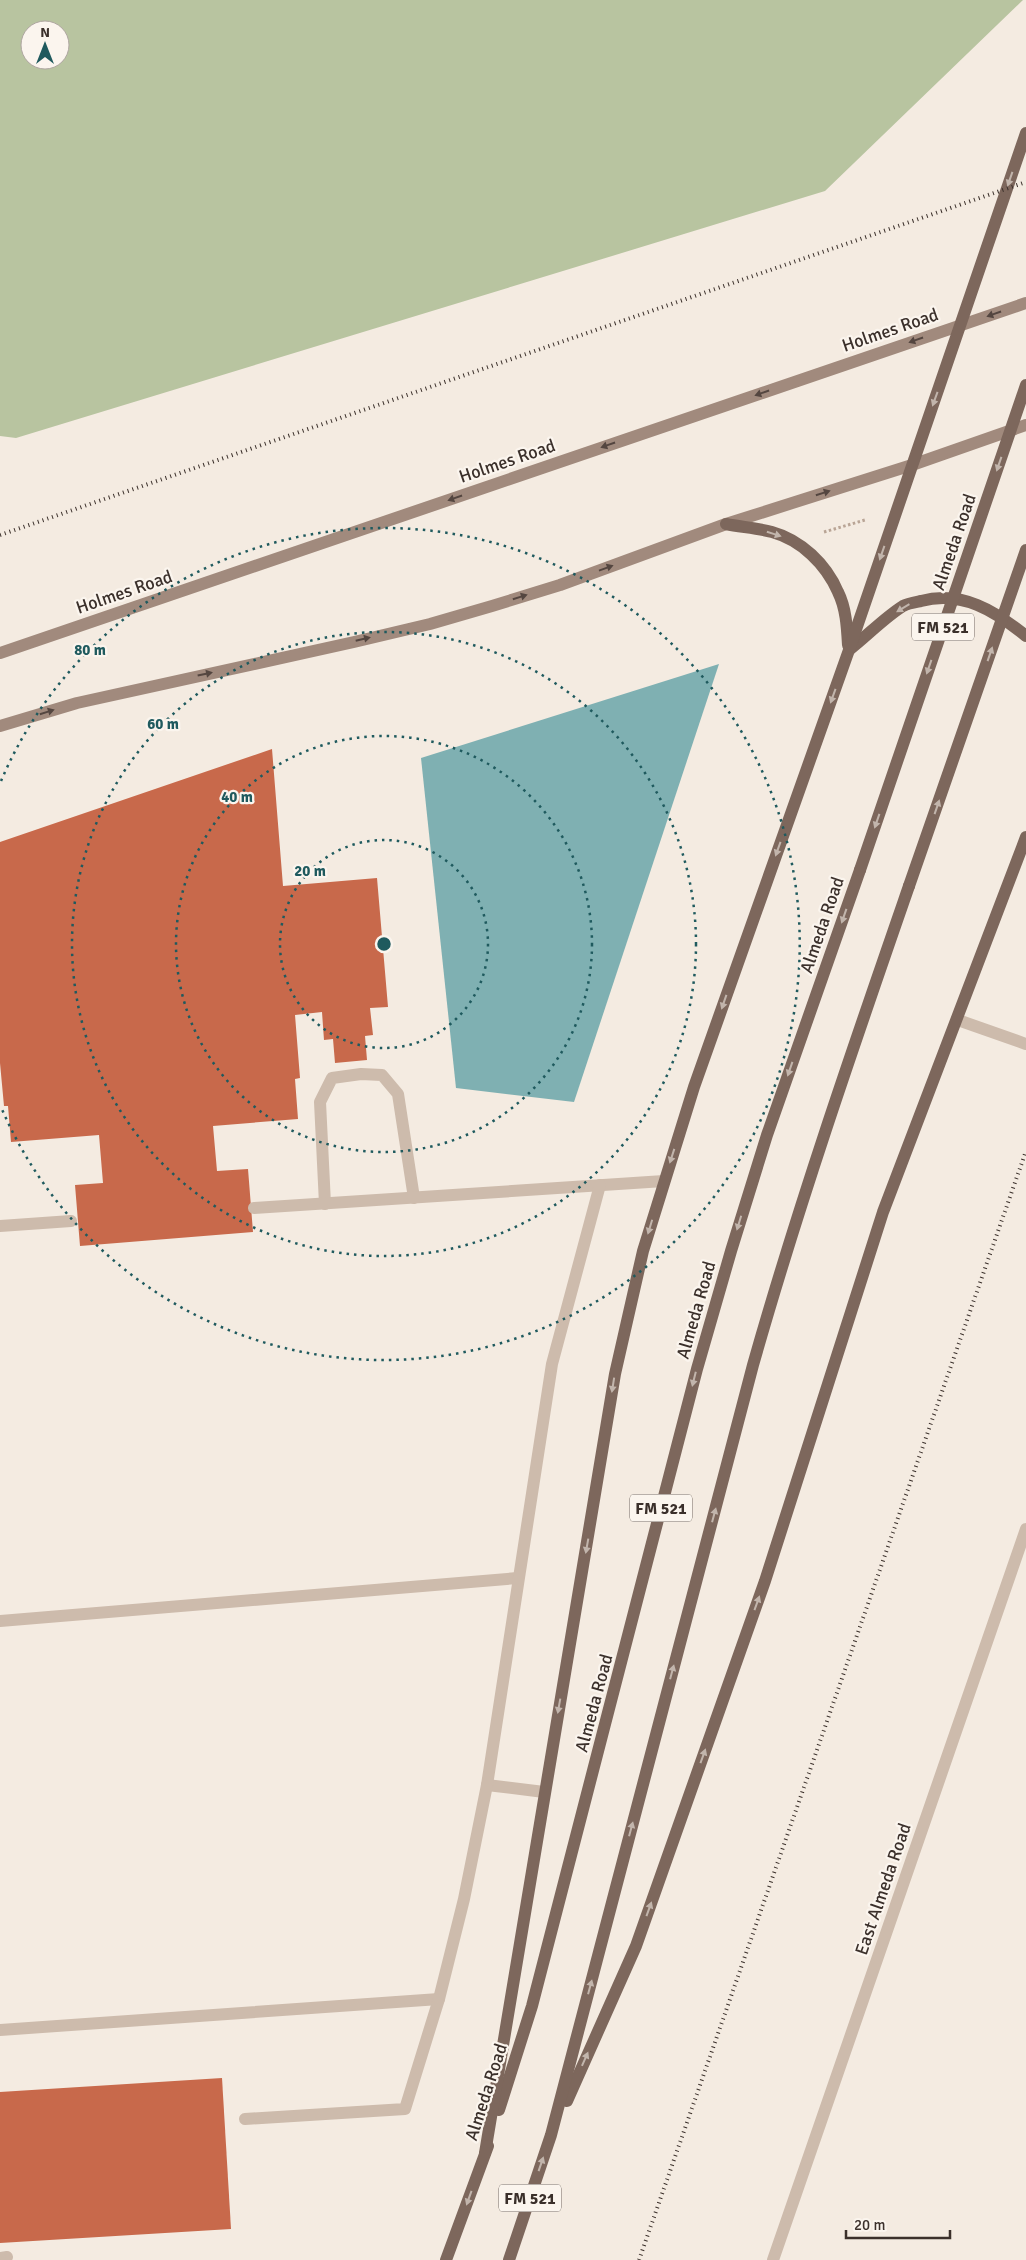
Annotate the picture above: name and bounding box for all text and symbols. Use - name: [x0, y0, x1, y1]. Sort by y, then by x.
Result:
- north arrow: [20, 20, 70, 70]
- text: N: [40, 24, 50, 41]
- one-way arrow: [1006, 172, 1014, 187]
- street label: Holmes Road: [839, 303, 941, 357]
- one-way arrow: [986, 310, 1001, 318]
- one-way arrow: [908, 336, 923, 344]
- one-way arrow: [754, 389, 769, 397]
- one-way arrow: [931, 392, 939, 407]
- street label: Holmes Road: [456, 434, 558, 488]
- one-way arrow: [601, 442, 616, 449]
- one-way arrow: [995, 457, 1003, 472]
- one-way arrow: [815, 489, 830, 496]
- street label: Almeda Road: [927, 491, 981, 593]
- one-way arrow: [447, 495, 462, 502]
- one-way arrow: [767, 530, 782, 538]
- one-way arrow: [878, 546, 886, 561]
- one-way arrow: [598, 564, 613, 571]
- street label: Holmes Road: [73, 565, 175, 619]
- one-way arrow: [513, 593, 528, 601]
- one-way arrow: [896, 604, 909, 613]
- road number: FM 521: [912, 614, 974, 640]
- one-way arrow: [356, 635, 371, 643]
- text: 80 m: [74, 641, 106, 659]
- one-way arrow: [987, 646, 994, 661]
- one-way arrow: [925, 660, 932, 675]
- one-way arrow: [197, 670, 212, 678]
- one-way arrow: [829, 688, 836, 703]
- one-way arrow: [39, 707, 54, 715]
- text: 60 m: [147, 715, 179, 733]
- text: 40 m: [221, 788, 253, 806]
- one-way arrow: [934, 800, 941, 815]
- one-way arrow: [872, 814, 880, 829]
- one-way arrow: [774, 841, 781, 856]
- text: 20 m: [294, 862, 326, 880]
- street label: Almeda Road: [795, 874, 849, 976]
- one-way arrow: [840, 908, 847, 923]
- centre of rings: [375, 935, 393, 953]
- one-way arrow: [720, 995, 728, 1010]
- one-way arrow: [786, 1062, 794, 1077]
- one-way arrow: [668, 1149, 676, 1164]
- one-way arrow: [735, 1216, 743, 1231]
- one-way arrow: [646, 1220, 654, 1235]
- street label: Almeda Road: [672, 1259, 720, 1361]
- one-way arrow: [690, 1372, 698, 1387]
- one-way arrow: [609, 1378, 617, 1394]
- road number: FM 521: [630, 1495, 692, 1522]
- one-way arrow: [710, 1507, 718, 1522]
- one-way arrow: [583, 1538, 591, 1554]
- one-way arrow: [753, 1595, 761, 1610]
- street label: Almeda Road: [570, 1652, 618, 1754]
- one-way arrow: [669, 1665, 677, 1680]
- one-way arrow: [555, 1698, 563, 1714]
- one-way arrow: [699, 1748, 707, 1763]
- street label: East Almeda Road: [850, 1820, 916, 1958]
- one-way arrow: [628, 1822, 636, 1837]
- one-way arrow: [646, 1902, 653, 1917]
- one-way arrow: [586, 1979, 594, 1994]
- street label: Almeda Road: [460, 2041, 512, 2143]
- one-way arrow: [582, 2052, 590, 2066]
- one-way arrow: [538, 2156, 546, 2171]
- road number: FM 521: [499, 2184, 561, 2212]
- one-way arrow: [465, 2191, 472, 2206]
- scale bar: [846, 2208, 950, 2240]
- text: 20 m: [854, 2216, 885, 2234]

